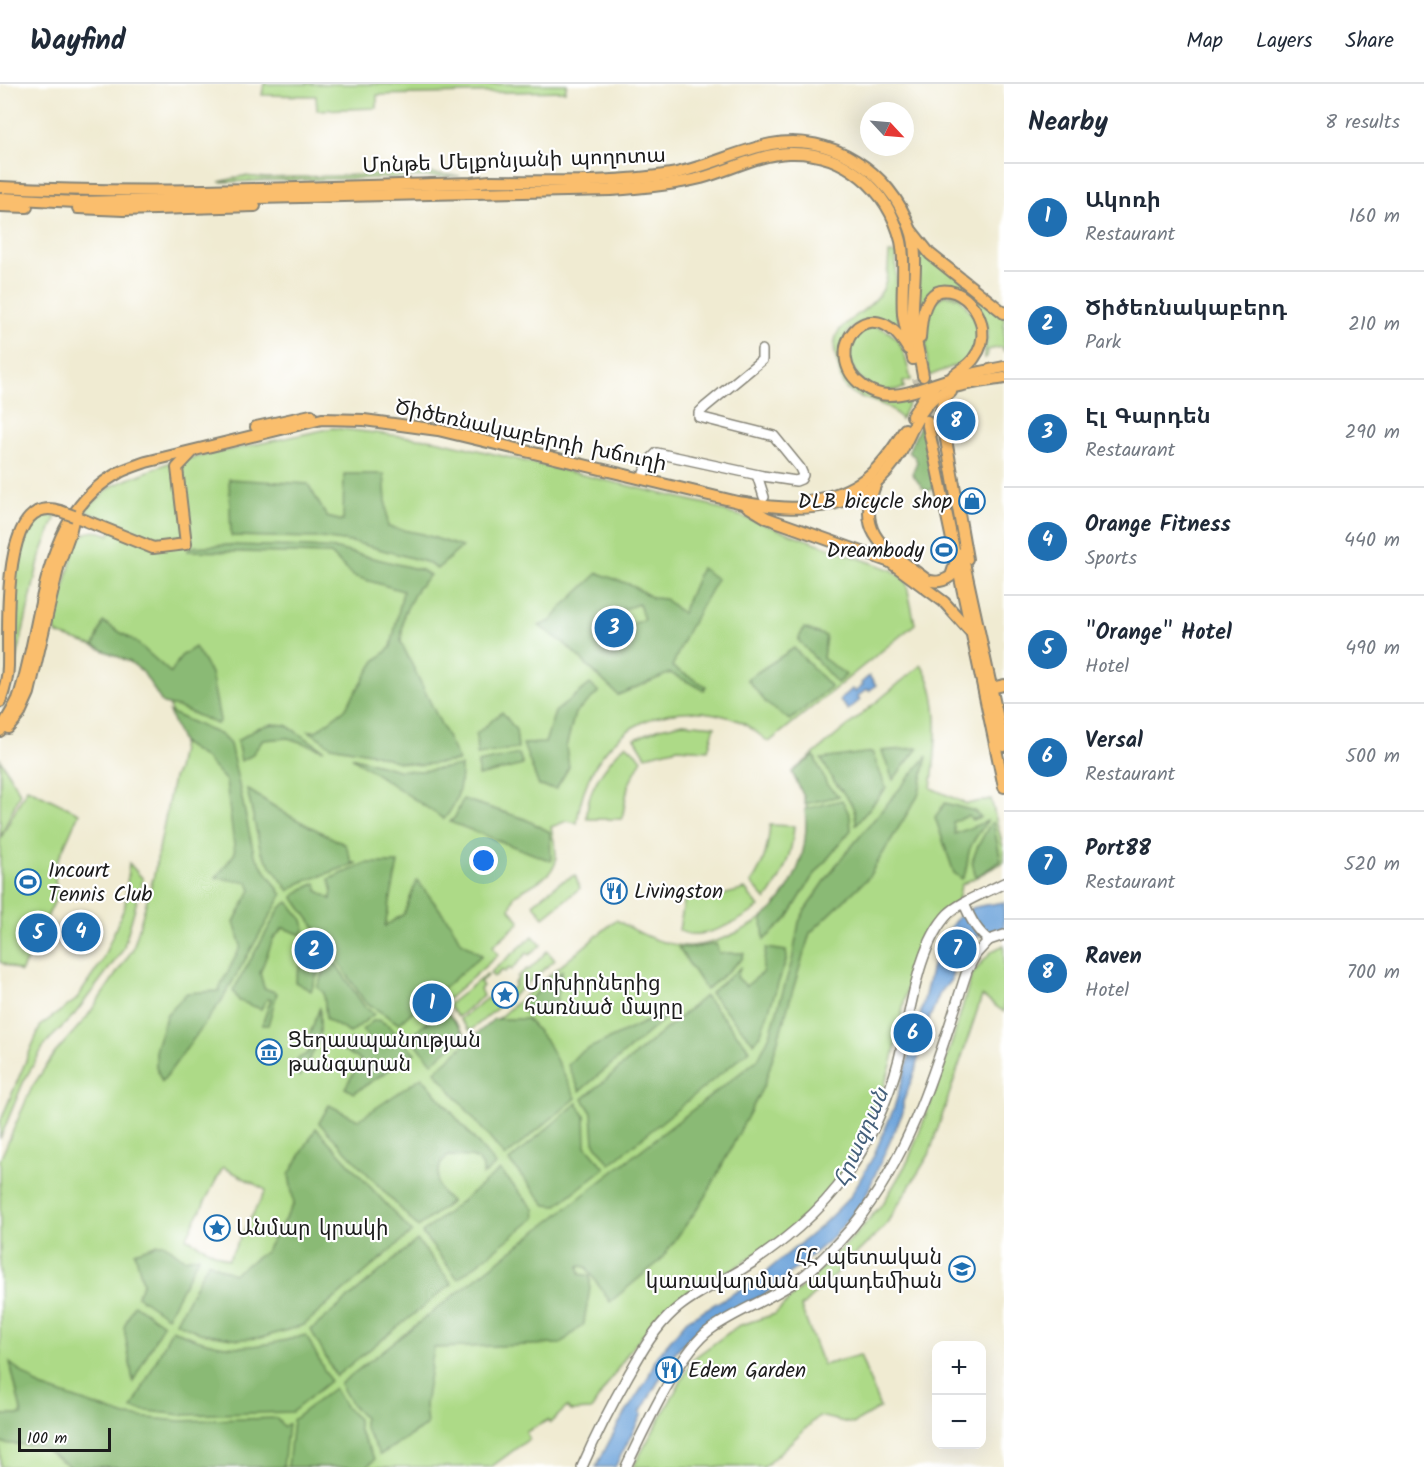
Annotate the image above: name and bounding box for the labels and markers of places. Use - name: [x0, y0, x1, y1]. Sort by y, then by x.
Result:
- pin: 8: [936, 398, 976, 444]
- place label: DLB bicycle shop: [798, 486, 952, 519]
- shop icon: DLB bicycle shop: [957, 486, 987, 516]
- place label: Dreambody: [827, 535, 924, 568]
- sports icon: Dreambody: [929, 535, 959, 565]
- pin: 3: [594, 606, 634, 650]
- place label: Incourt Tennis Club: [48, 855, 152, 912]
- sports icon: Incourt Tennis Club: [13, 867, 43, 897]
- restaurant icon: Livingston: [599, 876, 629, 906]
- place label: Livingston: [634, 876, 723, 909]
- pin: 5: [18, 910, 57, 956]
- pin: 4: [62, 910, 100, 954]
- pin: 7: [938, 926, 976, 972]
- pin: 2: [294, 928, 334, 972]
- place label: Մոխիրներից հառնած մայրը: [524, 968, 683, 1025]
- pin: 1: [412, 980, 452, 1026]
- place icon: Մոխիրներից հառնած մայրը: [490, 980, 520, 1010]
- pin: 6: [894, 1010, 932, 1056]
- place label: Ցեղասպանության թանգարան: [288, 1025, 481, 1082]
- museum icon: Ցեղասպանության թանգարան: [254, 1037, 284, 1067]
- place icon: Անմար կրակի: [202, 1213, 232, 1243]
- place label: Անմար կրակի: [236, 1213, 388, 1246]
- place label: ՀՀ պետական կառավարման ակադեմիան: [646, 1242, 942, 1299]
- school or university icon: ՀՀ պետական կառավարման ակադեմիան: [947, 1254, 977, 1284]
- restaurant icon: Edem Garden: [654, 1355, 684, 1385]
- place label: Edem Garden: [688, 1355, 806, 1388]

